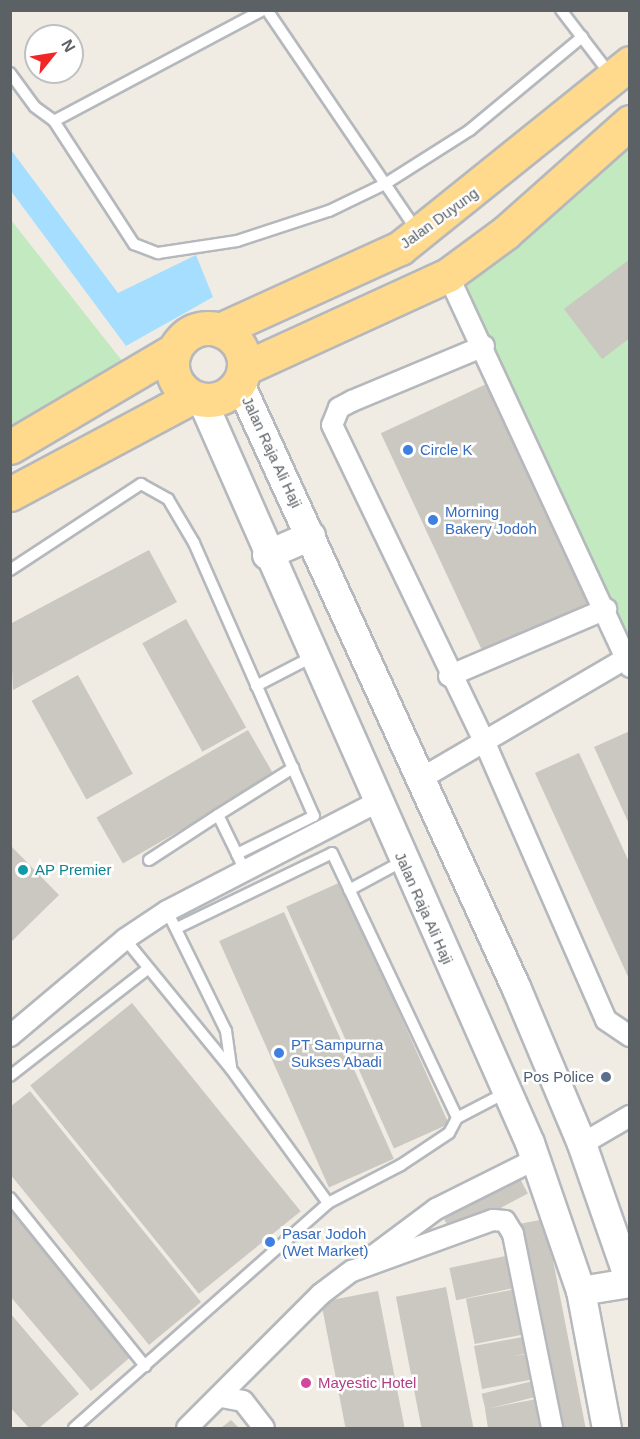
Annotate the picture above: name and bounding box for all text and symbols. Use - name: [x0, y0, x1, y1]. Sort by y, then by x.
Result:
- north arrow: [24, 24, 84, 84]
- text: N: [58, 36, 79, 55]
- street label: Jalan Duyung: [397, 184, 481, 252]
- street label: Jalan Raja Ali Haji: [238, 393, 306, 511]
- place label: Circle K: [420, 441, 473, 459]
- marker: Circle K: [401, 443, 415, 457]
- place label: Morning Bakery Jodoh: [445, 502, 537, 537]
- marker: Morning Bakery Jodoh: [426, 513, 440, 527]
- street label: Jalan Raja Ali Haji: [391, 849, 457, 967]
- place label: AP Premier: [35, 861, 112, 879]
- marker: AP Premier: [16, 863, 30, 877]
- place label: PT Sampurna Sukses Abadi: [291, 1035, 384, 1070]
- marker: PT Sampurna Sukses Abadi: [272, 1046, 286, 1060]
- place label: Pos Police: [523, 1068, 594, 1086]
- marker: Pos Police: [599, 1070, 613, 1084]
- place label: Pasar Jodoh (Wet Market): [282, 1224, 368, 1259]
- marker: Pasar Jodoh (Wet Market): [263, 1235, 277, 1249]
- place label: Mayestic Hotel: [318, 1374, 416, 1392]
- marker: Mayestic Hotel: [299, 1376, 313, 1390]

